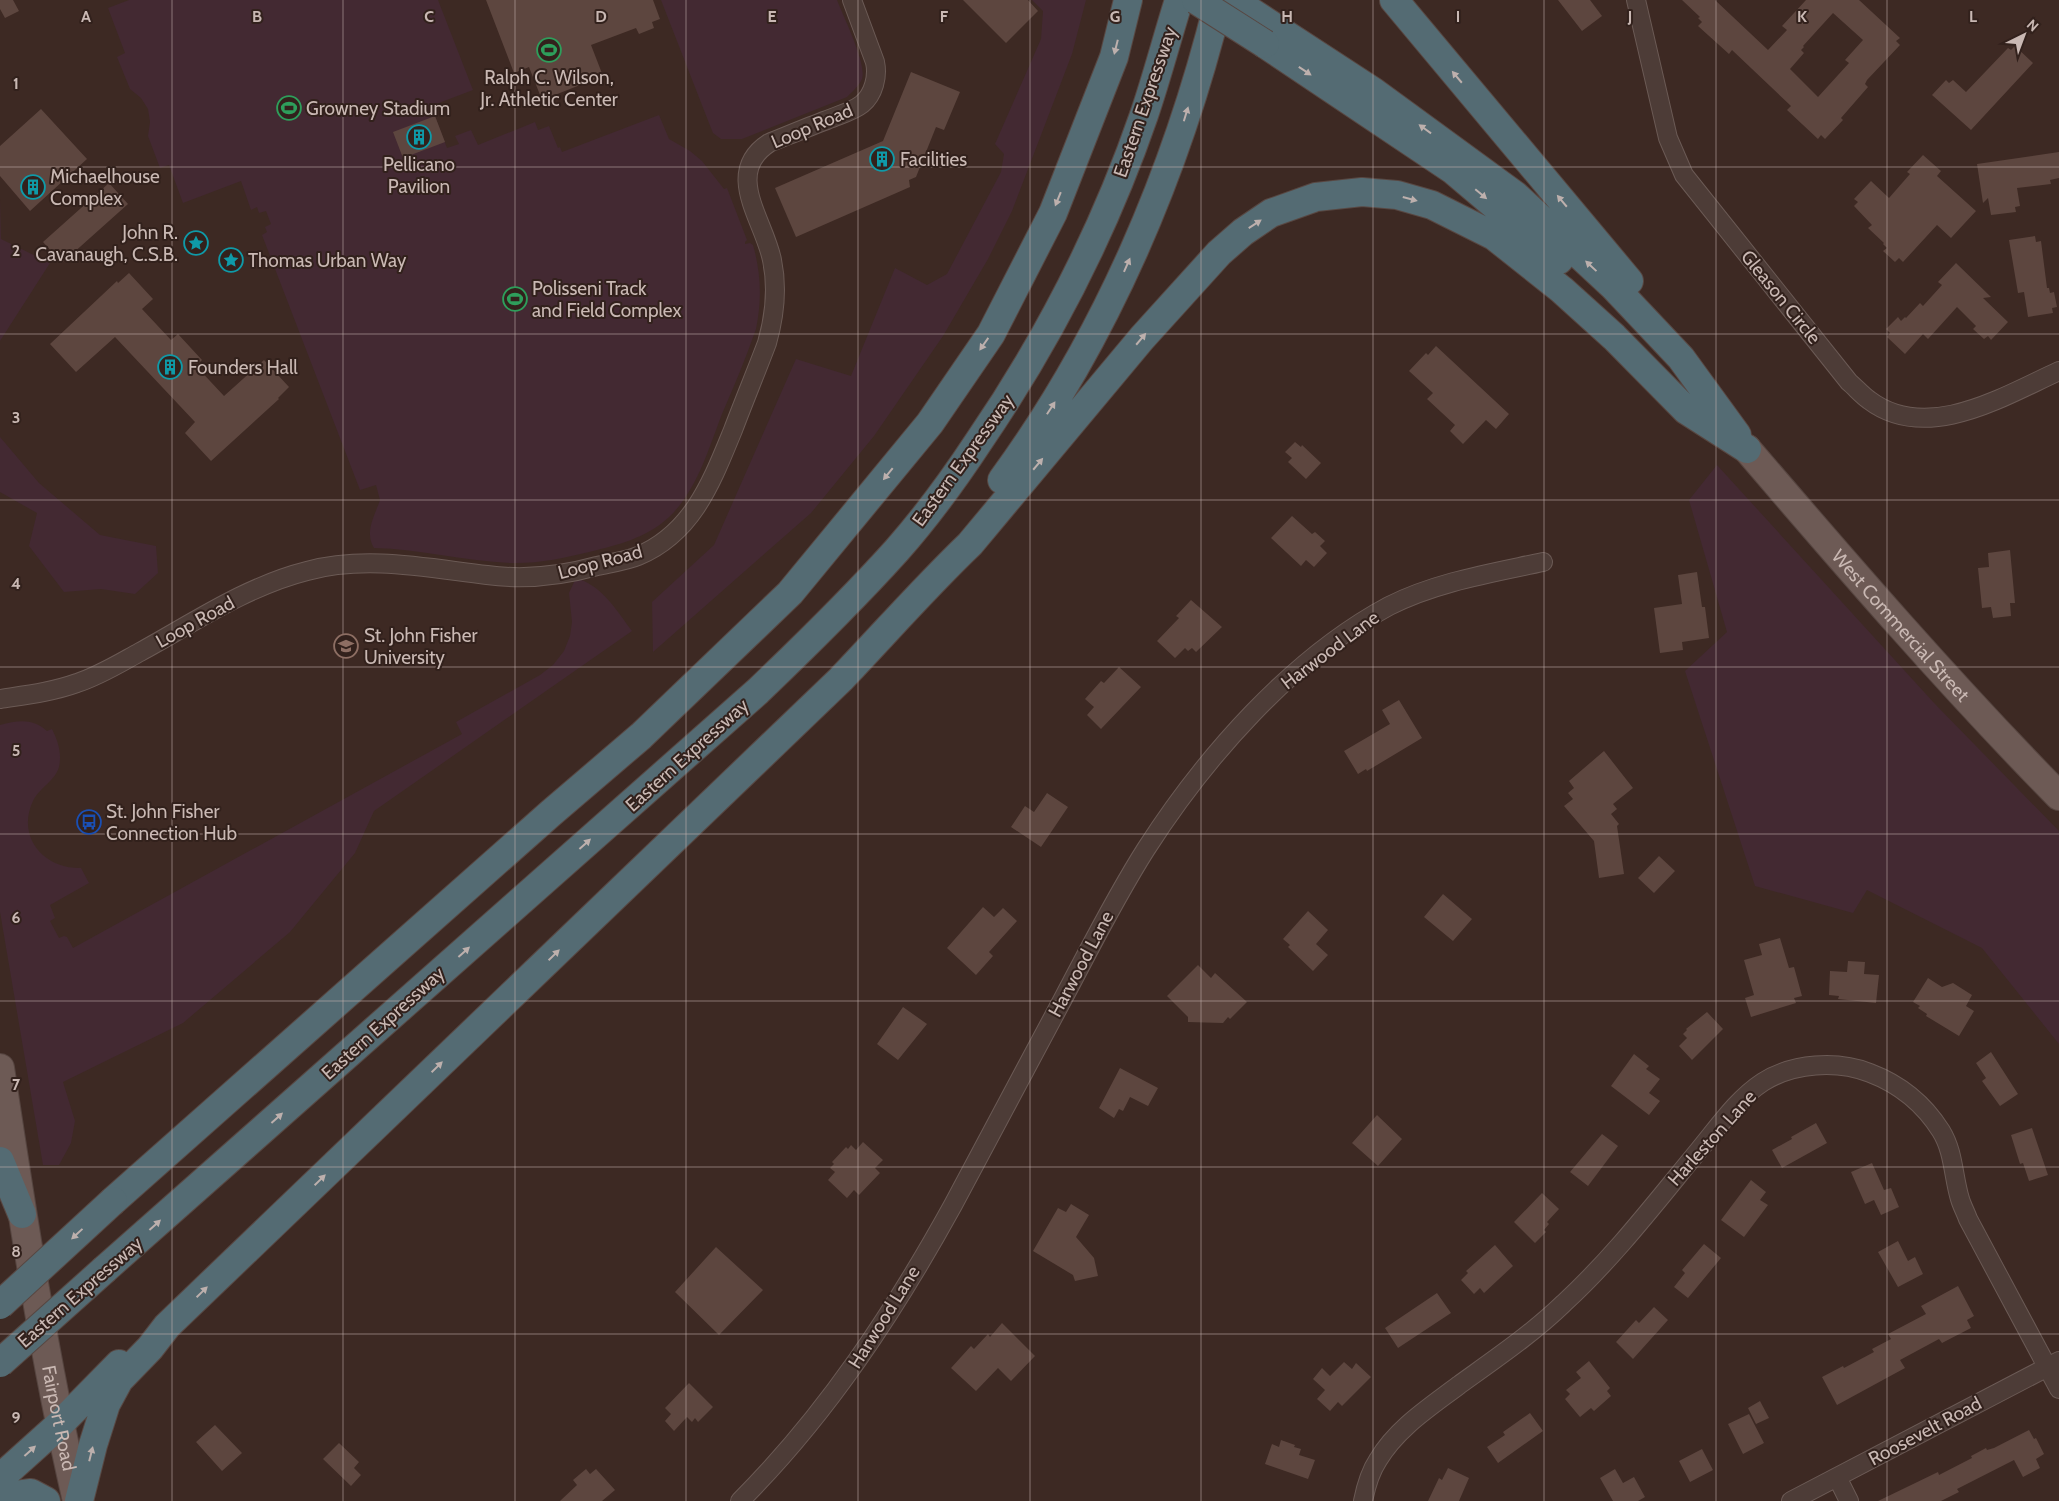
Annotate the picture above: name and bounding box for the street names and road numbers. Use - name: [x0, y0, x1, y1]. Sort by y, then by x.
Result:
- street label: Eastern Expressway: [1108, 23, 1182, 180]
- street label: Loop Road: [768, 99, 856, 153]
- street label: Gleason Circle: [1736, 245, 1826, 349]
- street label: Eastern Expressway: [907, 389, 1019, 531]
- street label: Loop Road: [555, 540, 645, 584]
- street label: West Commercial Street: [1827, 545, 1975, 706]
- street label: Loop Road: [152, 591, 238, 653]
- street label: Harwood Lane: [1276, 606, 1384, 694]
- street label: Eastern Expressway: [621, 693, 754, 816]
- street label: Harwood Lane: [1043, 907, 1119, 1021]
- street label: Eastern Expressway: [317, 961, 450, 1084]
- street label: Harleston Lane: [1663, 1085, 1761, 1191]
- street label: Eastern Expressway: [13, 1231, 147, 1352]
- street label: Harwood Lane: [843, 1261, 925, 1373]
- street label: Fairport Road: [37, 1363, 81, 1473]
- street label: Roosevelt Road: [1865, 1392, 1985, 1470]

